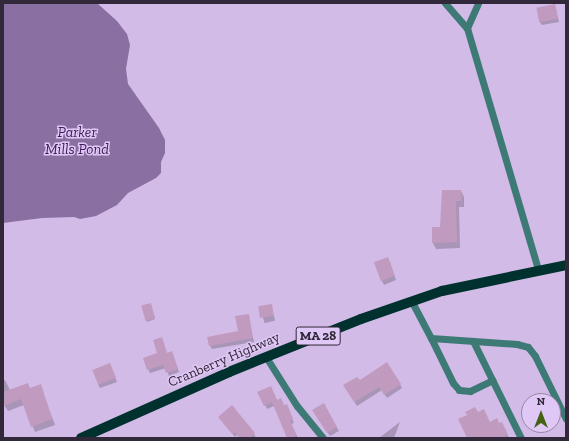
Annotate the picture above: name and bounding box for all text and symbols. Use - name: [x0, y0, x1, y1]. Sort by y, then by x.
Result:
- water label: Parker Mills Pond: [45, 123, 109, 158]
- road number: MA 28: [295, 325, 341, 347]
- street label: Cranberry Highway: [166, 329, 282, 391]
- north arrow: [521, 393, 561, 433]
- text: N: [537, 395, 545, 408]

